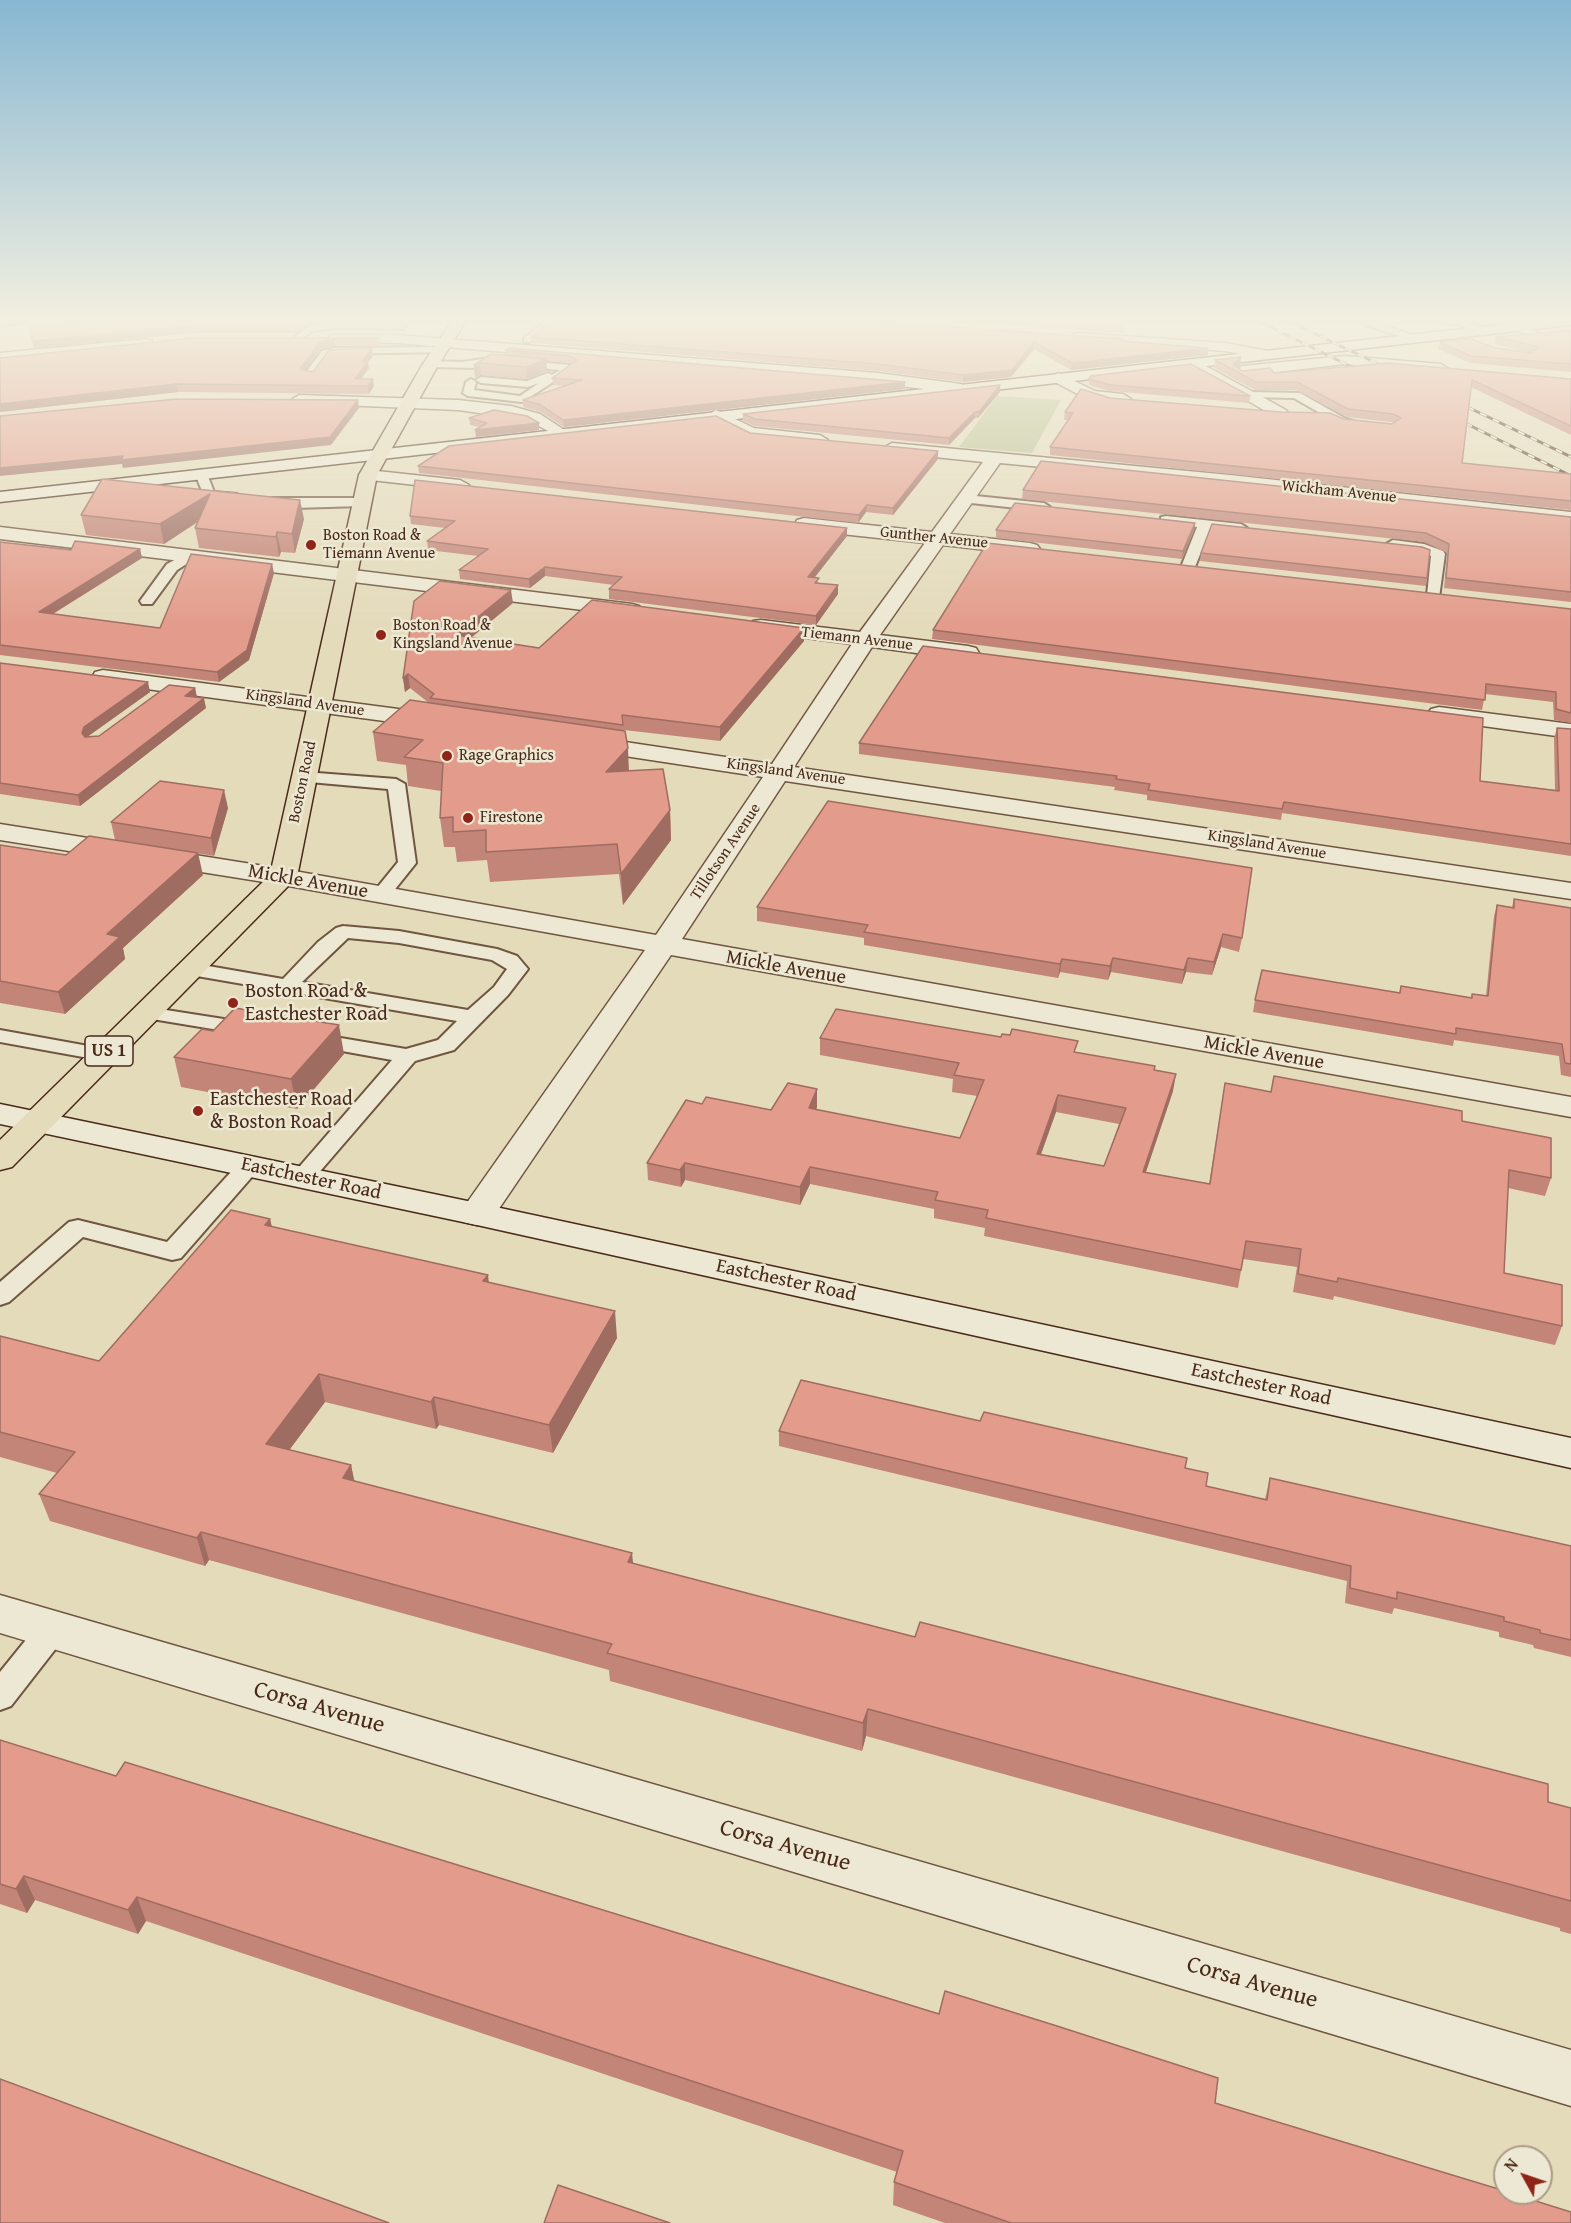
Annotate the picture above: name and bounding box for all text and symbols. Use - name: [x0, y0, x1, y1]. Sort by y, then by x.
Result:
- street label: Wickham Avenue: [1281, 476, 1397, 508]
- street label: Gunther Avenue: [879, 523, 989, 553]
- place label: Boston Road & Tiemann Avenue: [323, 526, 435, 564]
- marker: Boston Road & Tiemann Avenue: [304, 538, 318, 552]
- place label: Boston Road & Kingsland Avenue: [393, 616, 513, 654]
- street label: Tiemann Avenue: [800, 623, 914, 655]
- marker: Boston Road & Kingsland Avenue: [374, 628, 388, 642]
- street label: Kingsland Avenue: [244, 685, 366, 721]
- street label: Boston Road: [285, 739, 321, 825]
- place label: Rage Graphics: [459, 746, 554, 766]
- marker: Rage Graphics: [440, 749, 454, 763]
- street label: Kingsland Avenue: [725, 754, 847, 790]
- street label: Tillotson Avenue: [687, 800, 765, 904]
- place label: Firestone: [480, 808, 543, 828]
- marker: Firestone: [461, 811, 475, 825]
- street label: Kingsland Avenue: [1206, 826, 1328, 864]
- street label: Mickle Avenue: [246, 860, 370, 904]
- street label: Mickle Avenue: [724, 946, 848, 990]
- place label: Boston Road & Eastchester Road: [245, 980, 388, 1027]
- marker: Boston Road & Eastchester Road: [226, 996, 240, 1010]
- street label: Mickle Avenue: [1202, 1031, 1326, 1075]
- road number: US 1: [85, 1036, 133, 1066]
- place label: Eastchester Road & Boston Road: [210, 1088, 353, 1135]
- marker: Eastchester Road & Boston Road: [191, 1104, 205, 1118]
- street label: Eastchester Road: [239, 1152, 383, 1206]
- street label: Eastchester Road: [714, 1254, 858, 1308]
- street label: Eastchester Road: [1189, 1358, 1333, 1412]
- street label: Corsa Avenue: [250, 1676, 388, 1740]
- street label: Corsa Avenue: [716, 1814, 854, 1878]
- street label: Corsa Avenue: [1183, 1951, 1321, 2015]
- north arrow: [1493, 2145, 1553, 2205]
- text: N: [1498, 2153, 1523, 2177]

